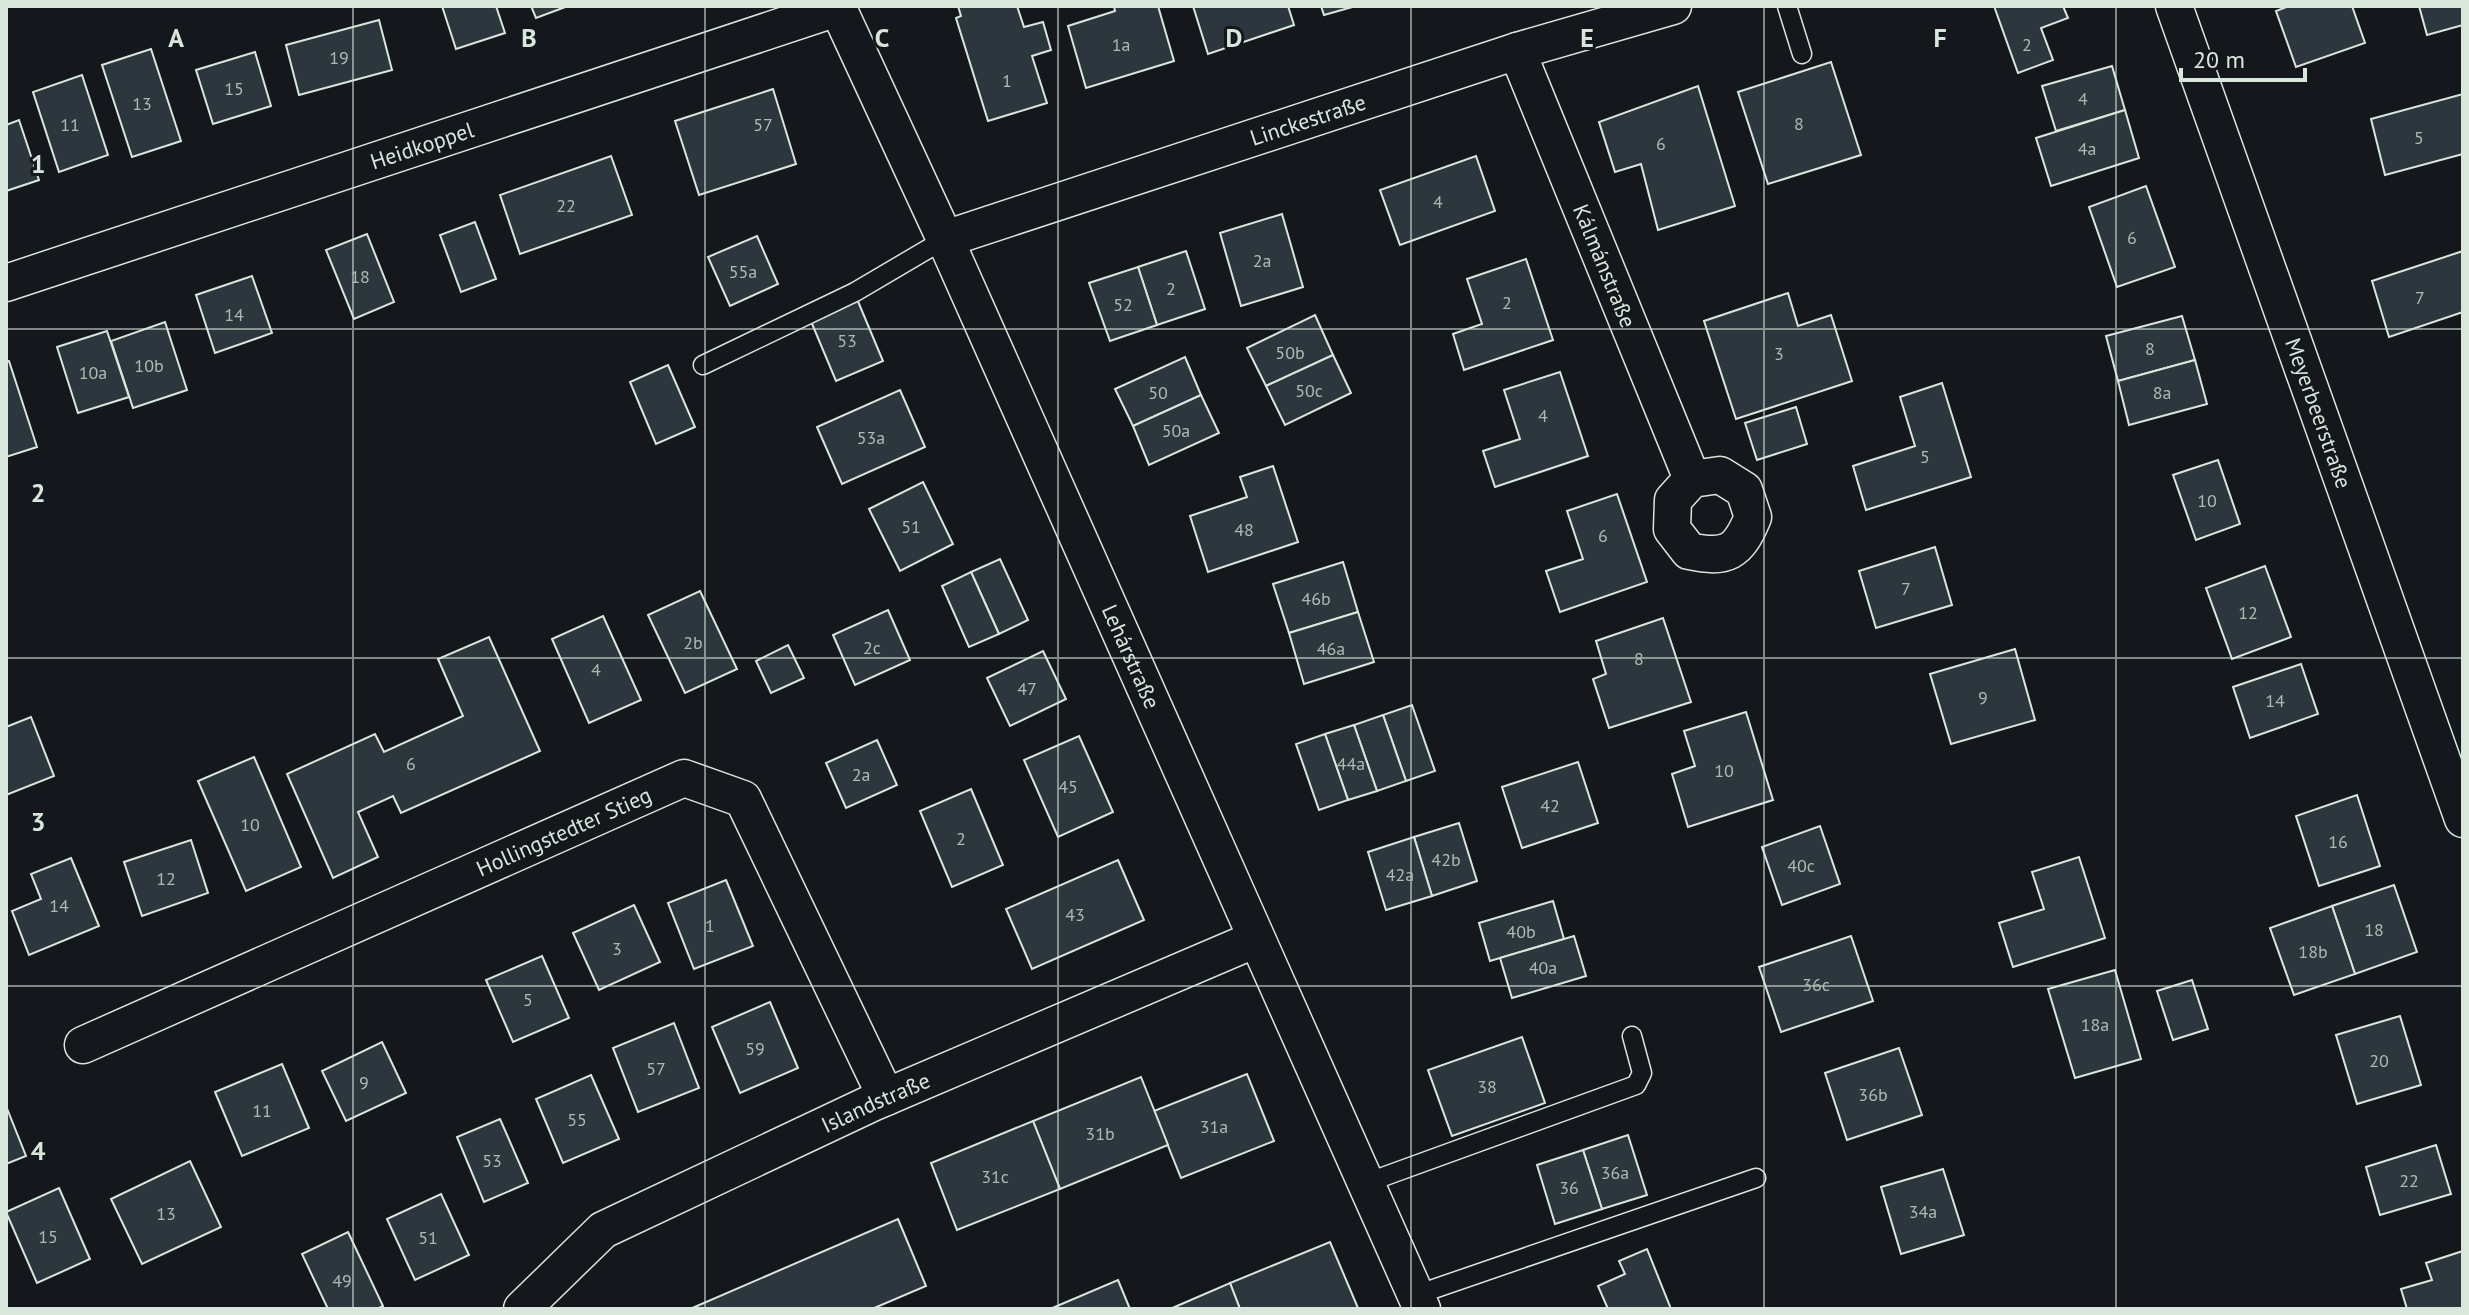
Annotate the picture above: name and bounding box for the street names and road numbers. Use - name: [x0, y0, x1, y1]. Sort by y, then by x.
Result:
- street label: Linckestraße: [1246, 88, 1369, 152]
- street label: Heidkoppel: [367, 115, 478, 176]
- street label: Kálmánstraße: [1567, 200, 1643, 332]
- street label: Meyerbeerstraße: [2279, 334, 2358, 492]
- street label: Lehárstraße: [1096, 600, 1167, 713]
- street label: Hollingstedter Stieg: [472, 780, 655, 882]
- street label: Islandstraße: [817, 1066, 934, 1139]

